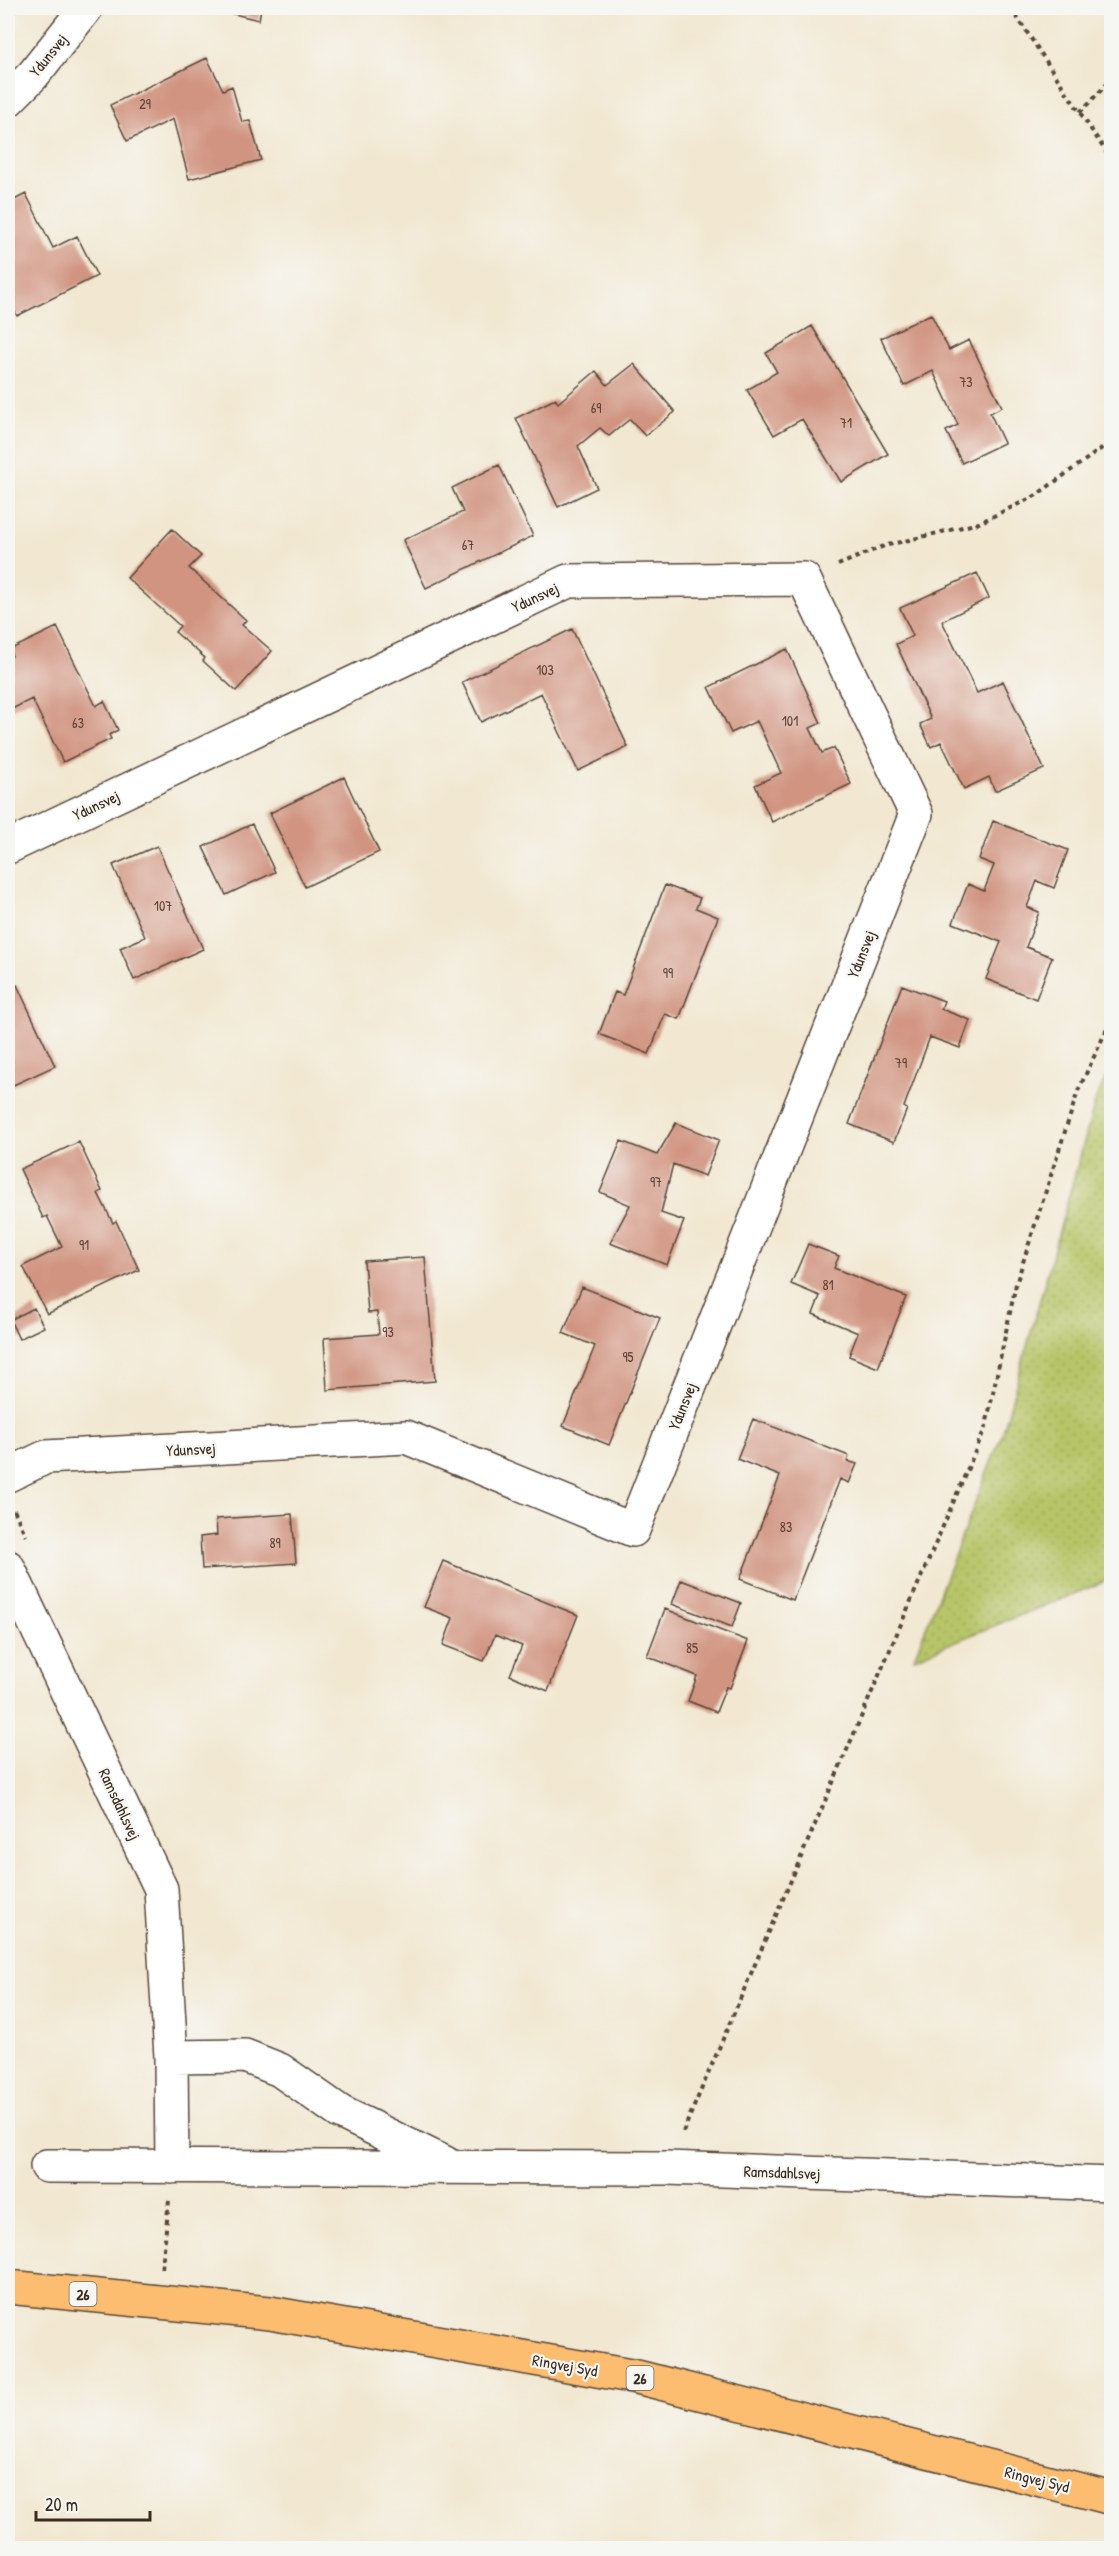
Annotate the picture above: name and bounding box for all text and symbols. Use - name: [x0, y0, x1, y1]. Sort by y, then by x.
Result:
- street label: Ydunsvej: [24, 29, 72, 81]
- house number: 29: [139, 94, 151, 113]
- house number: 73: [959, 372, 973, 391]
- house number: 69: [591, 398, 601, 417]
- house number: 71: [840, 413, 852, 432]
- house number: 67: [462, 535, 474, 554]
- street label: Ydunsvej: [508, 577, 562, 617]
- house number: 103: [536, 660, 554, 679]
- house number: 101: [782, 711, 798, 730]
- house number: 63: [72, 713, 84, 732]
- street label: Ydunsvej: [69, 785, 123, 825]
- house number: 107: [154, 896, 172, 915]
- street label: Ydunsvej: [842, 927, 880, 981]
- house number: 99: [663, 963, 673, 982]
- house number: 79: [895, 1053, 907, 1072]
- house number: 97: [650, 1172, 662, 1191]
- house number: 91: [79, 1235, 89, 1254]
- house number: 81: [822, 1275, 834, 1294]
- house number: 93: [382, 1322, 394, 1341]
- house number: 95: [622, 1347, 634, 1366]
- street label: Ydunsvej: [663, 1379, 701, 1433]
- street label: Ydunsvej: [166, 1437, 216, 1461]
- house number: 83: [780, 1517, 792, 1536]
- house number: 89: [269, 1533, 281, 1552]
- house number: 85: [686, 1638, 698, 1657]
- street label: Ramsdahlsvej: [94, 1765, 146, 1843]
- street label: Ramsdahlsvej: [743, 2160, 821, 2184]
- road number: 26: [70, 2282, 97, 2306]
- street label: Ringvej Syd: [531, 2348, 599, 2382]
- road number: 26: [626, 2366, 654, 2390]
- street label: Ringvej Syd: [1002, 2460, 1072, 2498]
- scale bar: [36, 2484, 150, 2522]
- text: 20 m: [45, 2492, 78, 2517]

